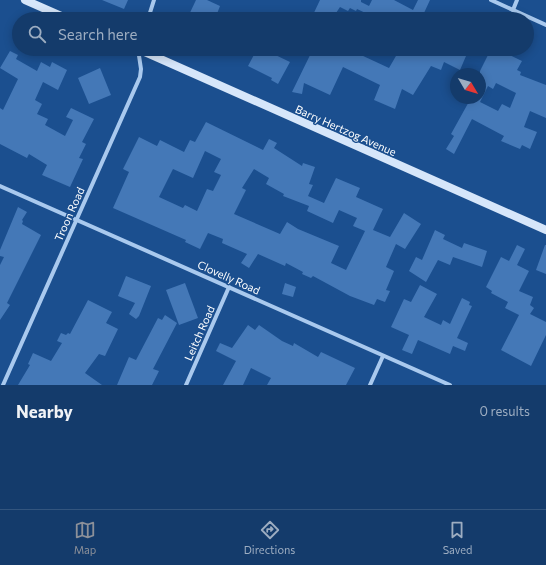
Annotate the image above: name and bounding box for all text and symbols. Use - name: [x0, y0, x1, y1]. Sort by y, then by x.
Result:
- search box: [12, 12, 534, 56]
- icon: search: [26, 23, 48, 45]
- text: Search here: [58, 25, 137, 43]
- north arrow: [450, 68, 486, 104]
- street label: Barry Hertzog Avenue: [293, 102, 399, 158]
- street label: Troon Road: [51, 185, 87, 243]
- street label: Clovelly Road: [196, 257, 262, 297]
- street label: Leitch Road: [181, 303, 217, 363]
- text: Nearby: [16, 401, 73, 422]
- text: 0 results: [479, 403, 530, 419]
- tab: Map: [74, 519, 96, 556]
- tab: Directions: [244, 519, 295, 556]
- tab: Saved: [443, 519, 472, 556]

